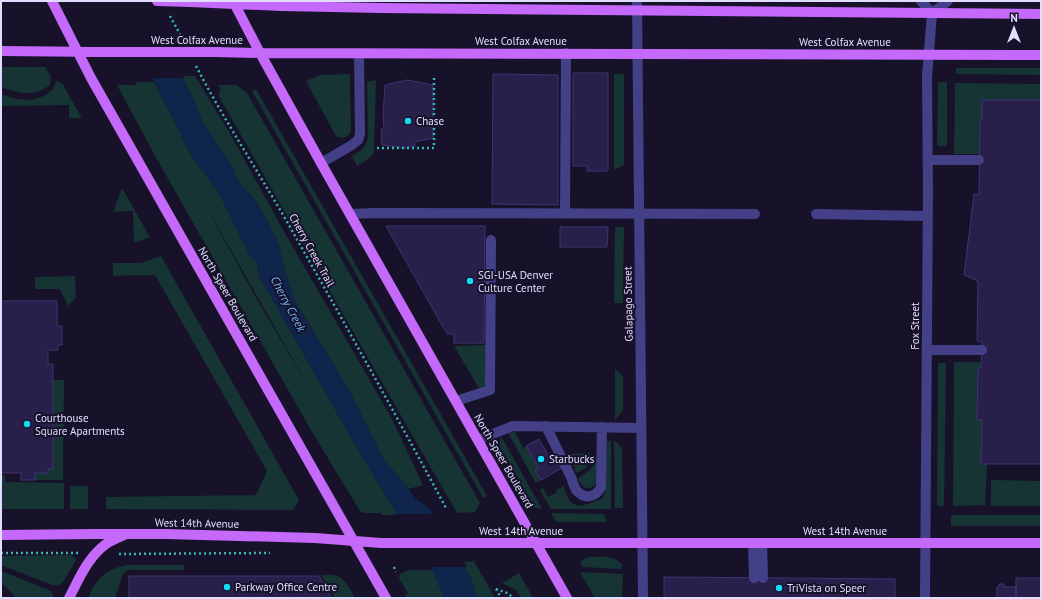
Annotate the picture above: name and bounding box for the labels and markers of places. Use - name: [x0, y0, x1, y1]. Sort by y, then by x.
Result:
- place label: Chase: [416, 114, 444, 128]
- marker: Chase: [403, 116, 413, 126]
- place label: SGI-USA Denver Culture Center: [478, 268, 553, 295]
- marker: SGI-USA Denver Culture Center: [465, 276, 475, 286]
- place label: Courthouse Square Apartments: [35, 411, 125, 438]
- marker: Courthouse Square Apartments: [22, 419, 32, 429]
- place label: Starbucks: [549, 452, 595, 466]
- marker: Starbucks: [536, 454, 546, 464]
- place label: Parkway Office Centre: [235, 580, 338, 594]
- place label: TriVista on Speer: [787, 581, 866, 595]
- marker: Parkway Office Centre: [222, 582, 232, 592]
- marker: TriVista on Speer: [774, 583, 784, 593]

